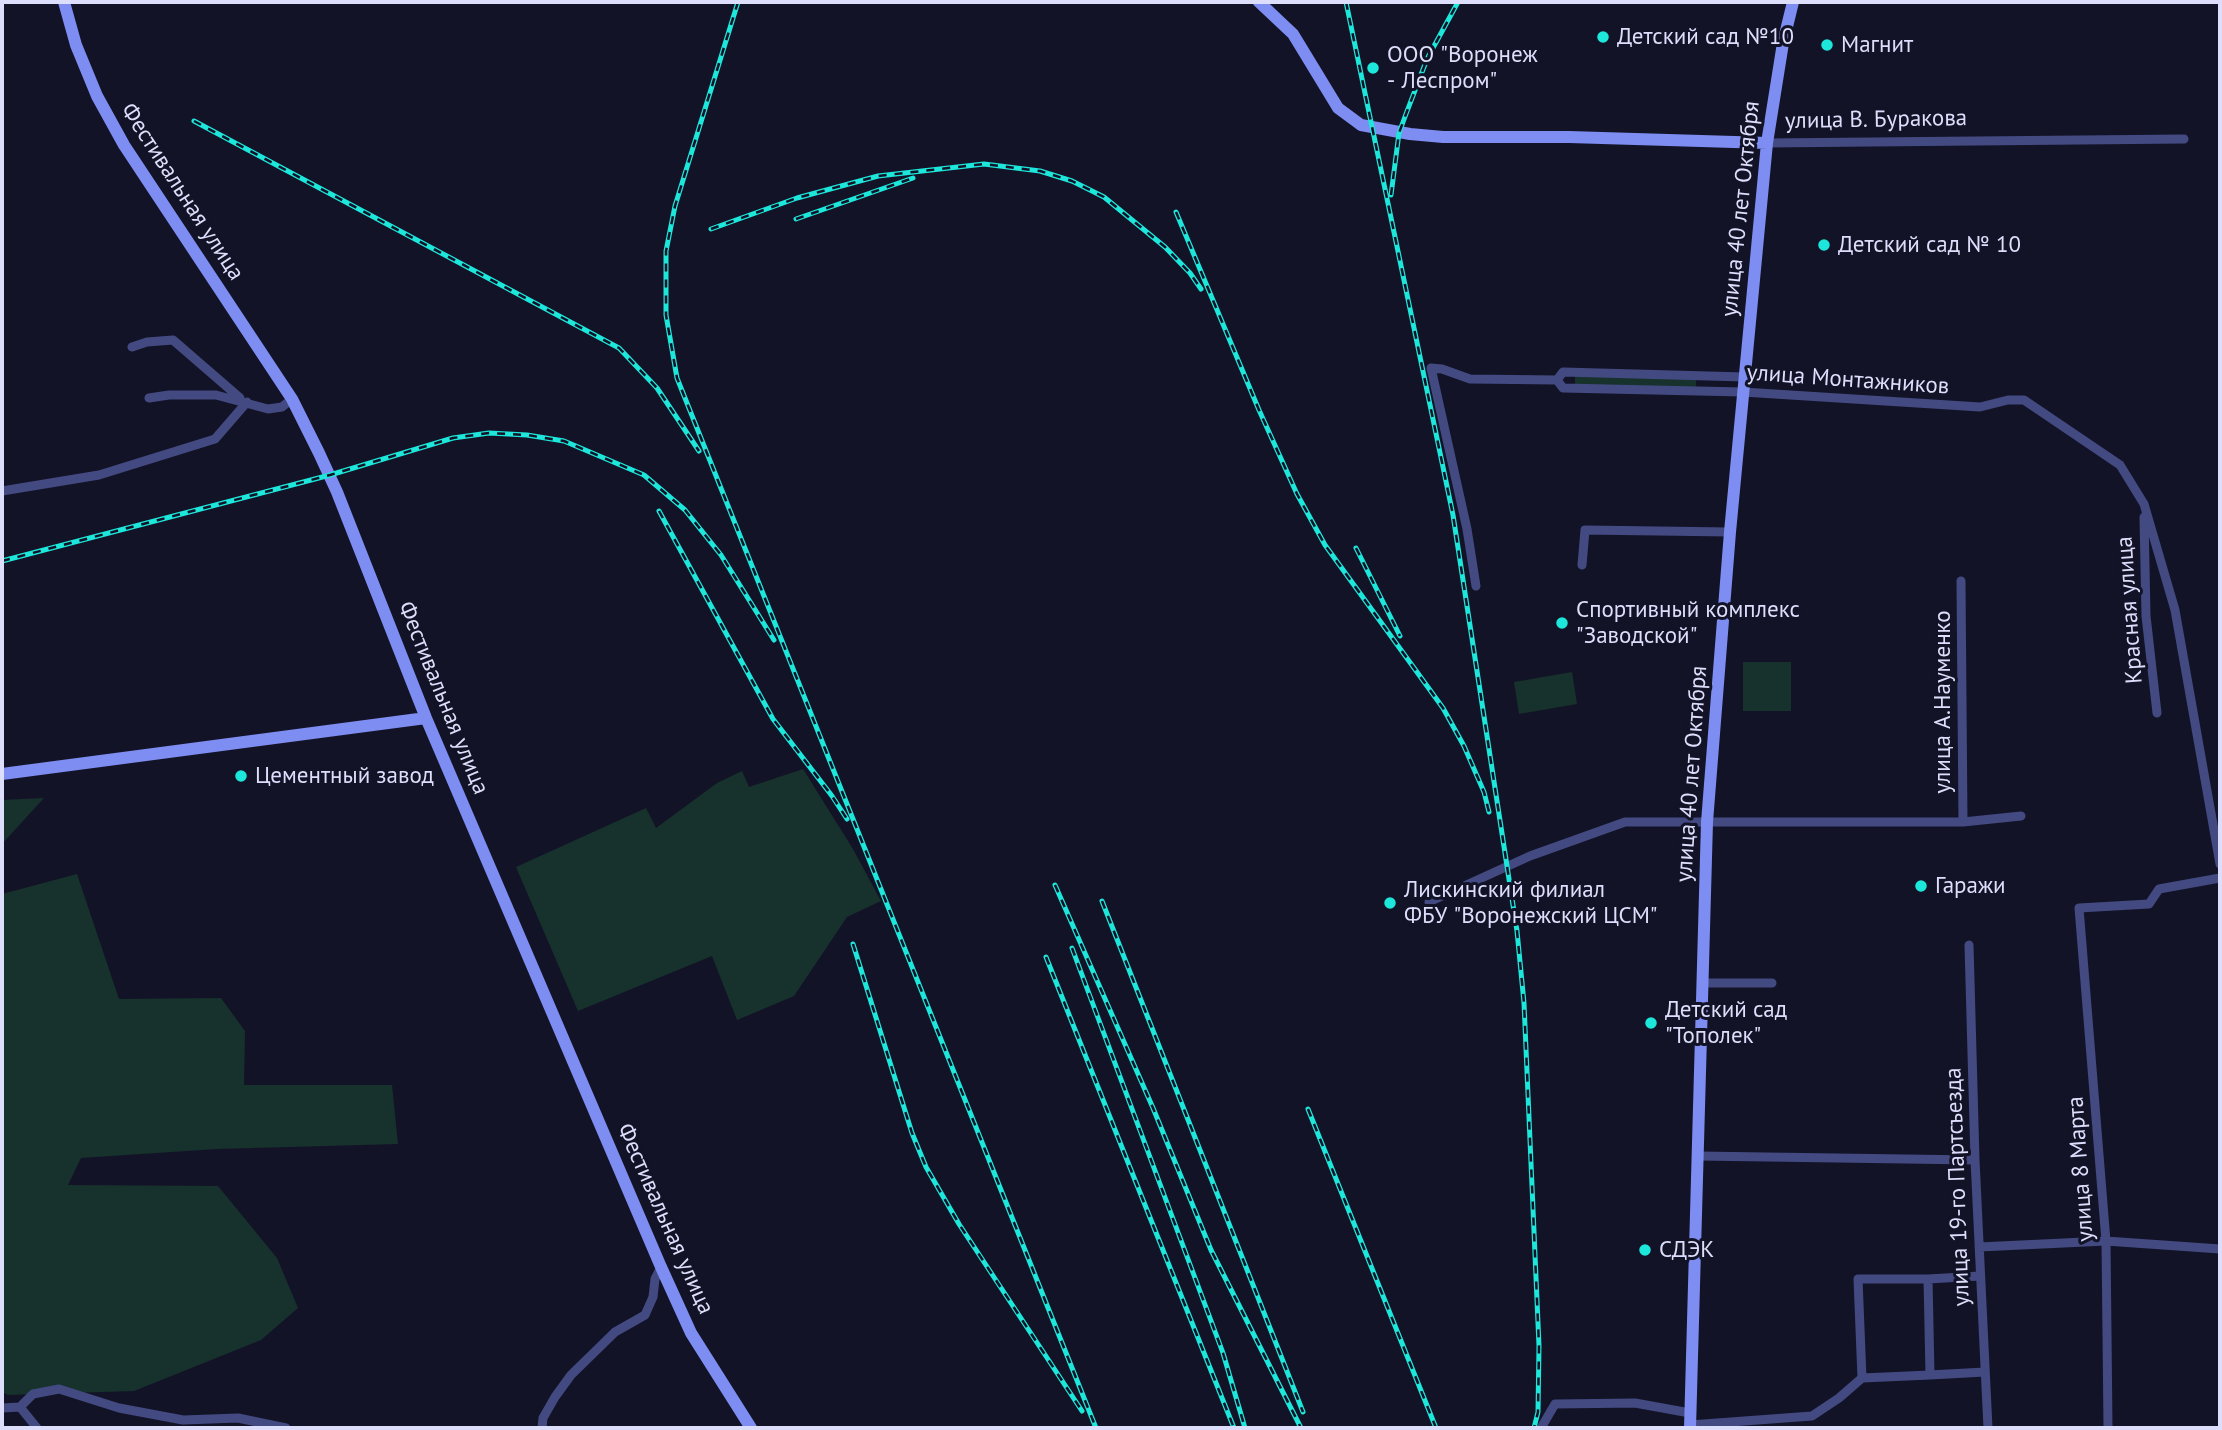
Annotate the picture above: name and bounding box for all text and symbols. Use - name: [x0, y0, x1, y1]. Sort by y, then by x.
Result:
- place label: Детский сад №10: [1617, 23, 1794, 51]
- marker: Детский сад №10: [1595, 29, 1611, 45]
- place label: Магнит: [1841, 31, 1913, 59]
- marker: Магнит: [1819, 37, 1835, 53]
- place label: ООО "Воронеж - Леспром": [1387, 41, 1538, 95]
- marker: ООО "Воронеж - Леспром": [1365, 60, 1381, 76]
- street label: Фестивальная улица: [114, 98, 250, 286]
- street label: улица 40 лет Октября: [1716, 100, 1766, 318]
- street label: улица В. Буракова: [1785, 105, 1967, 135]
- place label: Детский сад № 10: [1838, 231, 2021, 259]
- marker: Детский сад № 10: [1816, 237, 1832, 253]
- street label: улица Монтажников: [1746, 359, 1950, 401]
- street label: Красная улица: [2111, 535, 2149, 685]
- place label: Спортивный комплекс "Заводской": [1576, 596, 1800, 650]
- street label: Фестивальная улица: [392, 597, 494, 799]
- street label: улица А.Науменко: [1929, 610, 1957, 794]
- marker: Спортивный комплекс "Заводской": [1554, 615, 1570, 631]
- street label: улица 40 лет Октября: [1671, 665, 1713, 883]
- place label: Цементный завод: [255, 762, 434, 790]
- marker: Цементный завод: [233, 768, 249, 784]
- place label: Гаражи: [1935, 872, 2006, 900]
- place label: Лискинский филиал ФБУ "Воронежский ЦСМ": [1404, 876, 1658, 930]
- marker: Гаражи: [1913, 878, 1929, 894]
- marker: Лискинский филиал ФБУ "Воронежский ЦСМ": [1382, 895, 1398, 911]
- place label: Детский сад "Тополек": [1665, 996, 1787, 1050]
- marker: Детский сад "Тополек": [1643, 1015, 1659, 1031]
- street label: улица 19-го Партсъезда: [1940, 1067, 1976, 1307]
- street label: улица 8 Марта: [2062, 1095, 2100, 1243]
- street label: Фестивальная улица: [611, 1119, 719, 1319]
- place label: СДЭК: [1659, 1236, 1714, 1264]
- marker: СДЭК: [1637, 1242, 1653, 1258]

